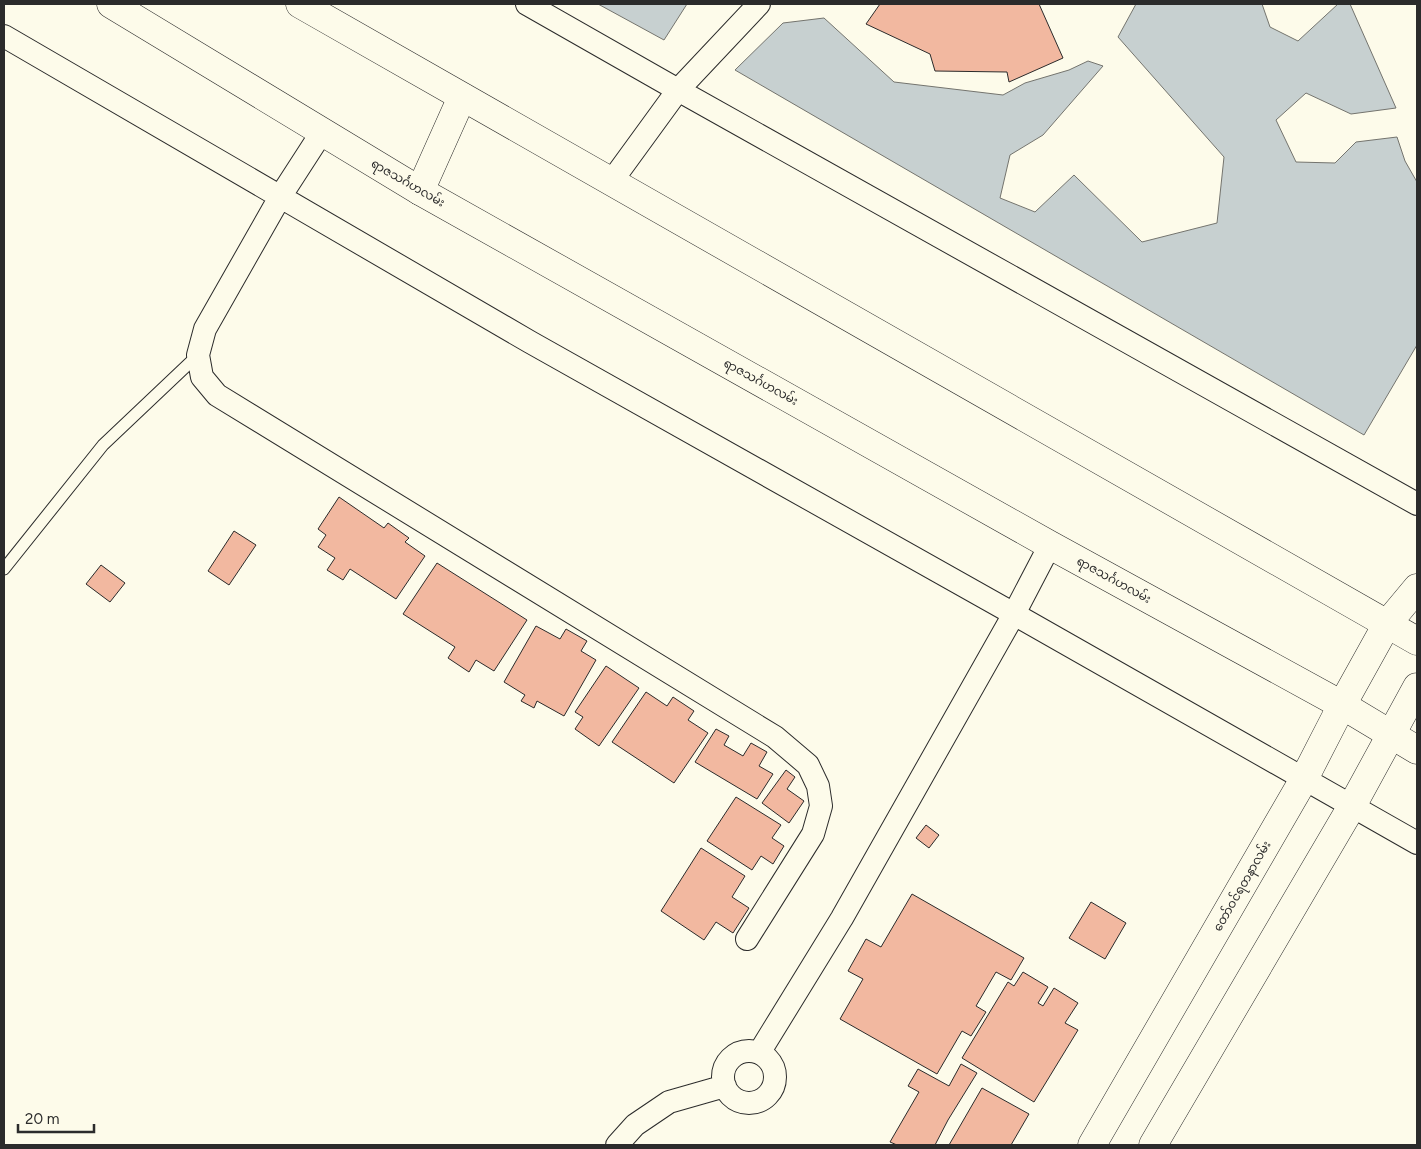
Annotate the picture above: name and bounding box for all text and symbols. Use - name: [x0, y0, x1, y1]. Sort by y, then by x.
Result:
- street label: ရာဇသင်္ဂဟလမ်း: [367, 155, 448, 212]
- street label: ရာဇသင်္ဂဟလမ်း: [720, 354, 802, 411]
- street label: ရာဇသင်္ဂဟလမ်း: [1073, 552, 1155, 609]
- street label: တော်ဝင်ရတနာလမ်း: [1209, 837, 1276, 935]
- scale bar: [18, 1102, 94, 1134]
- text: 20 m: [25, 1110, 59, 1128]

